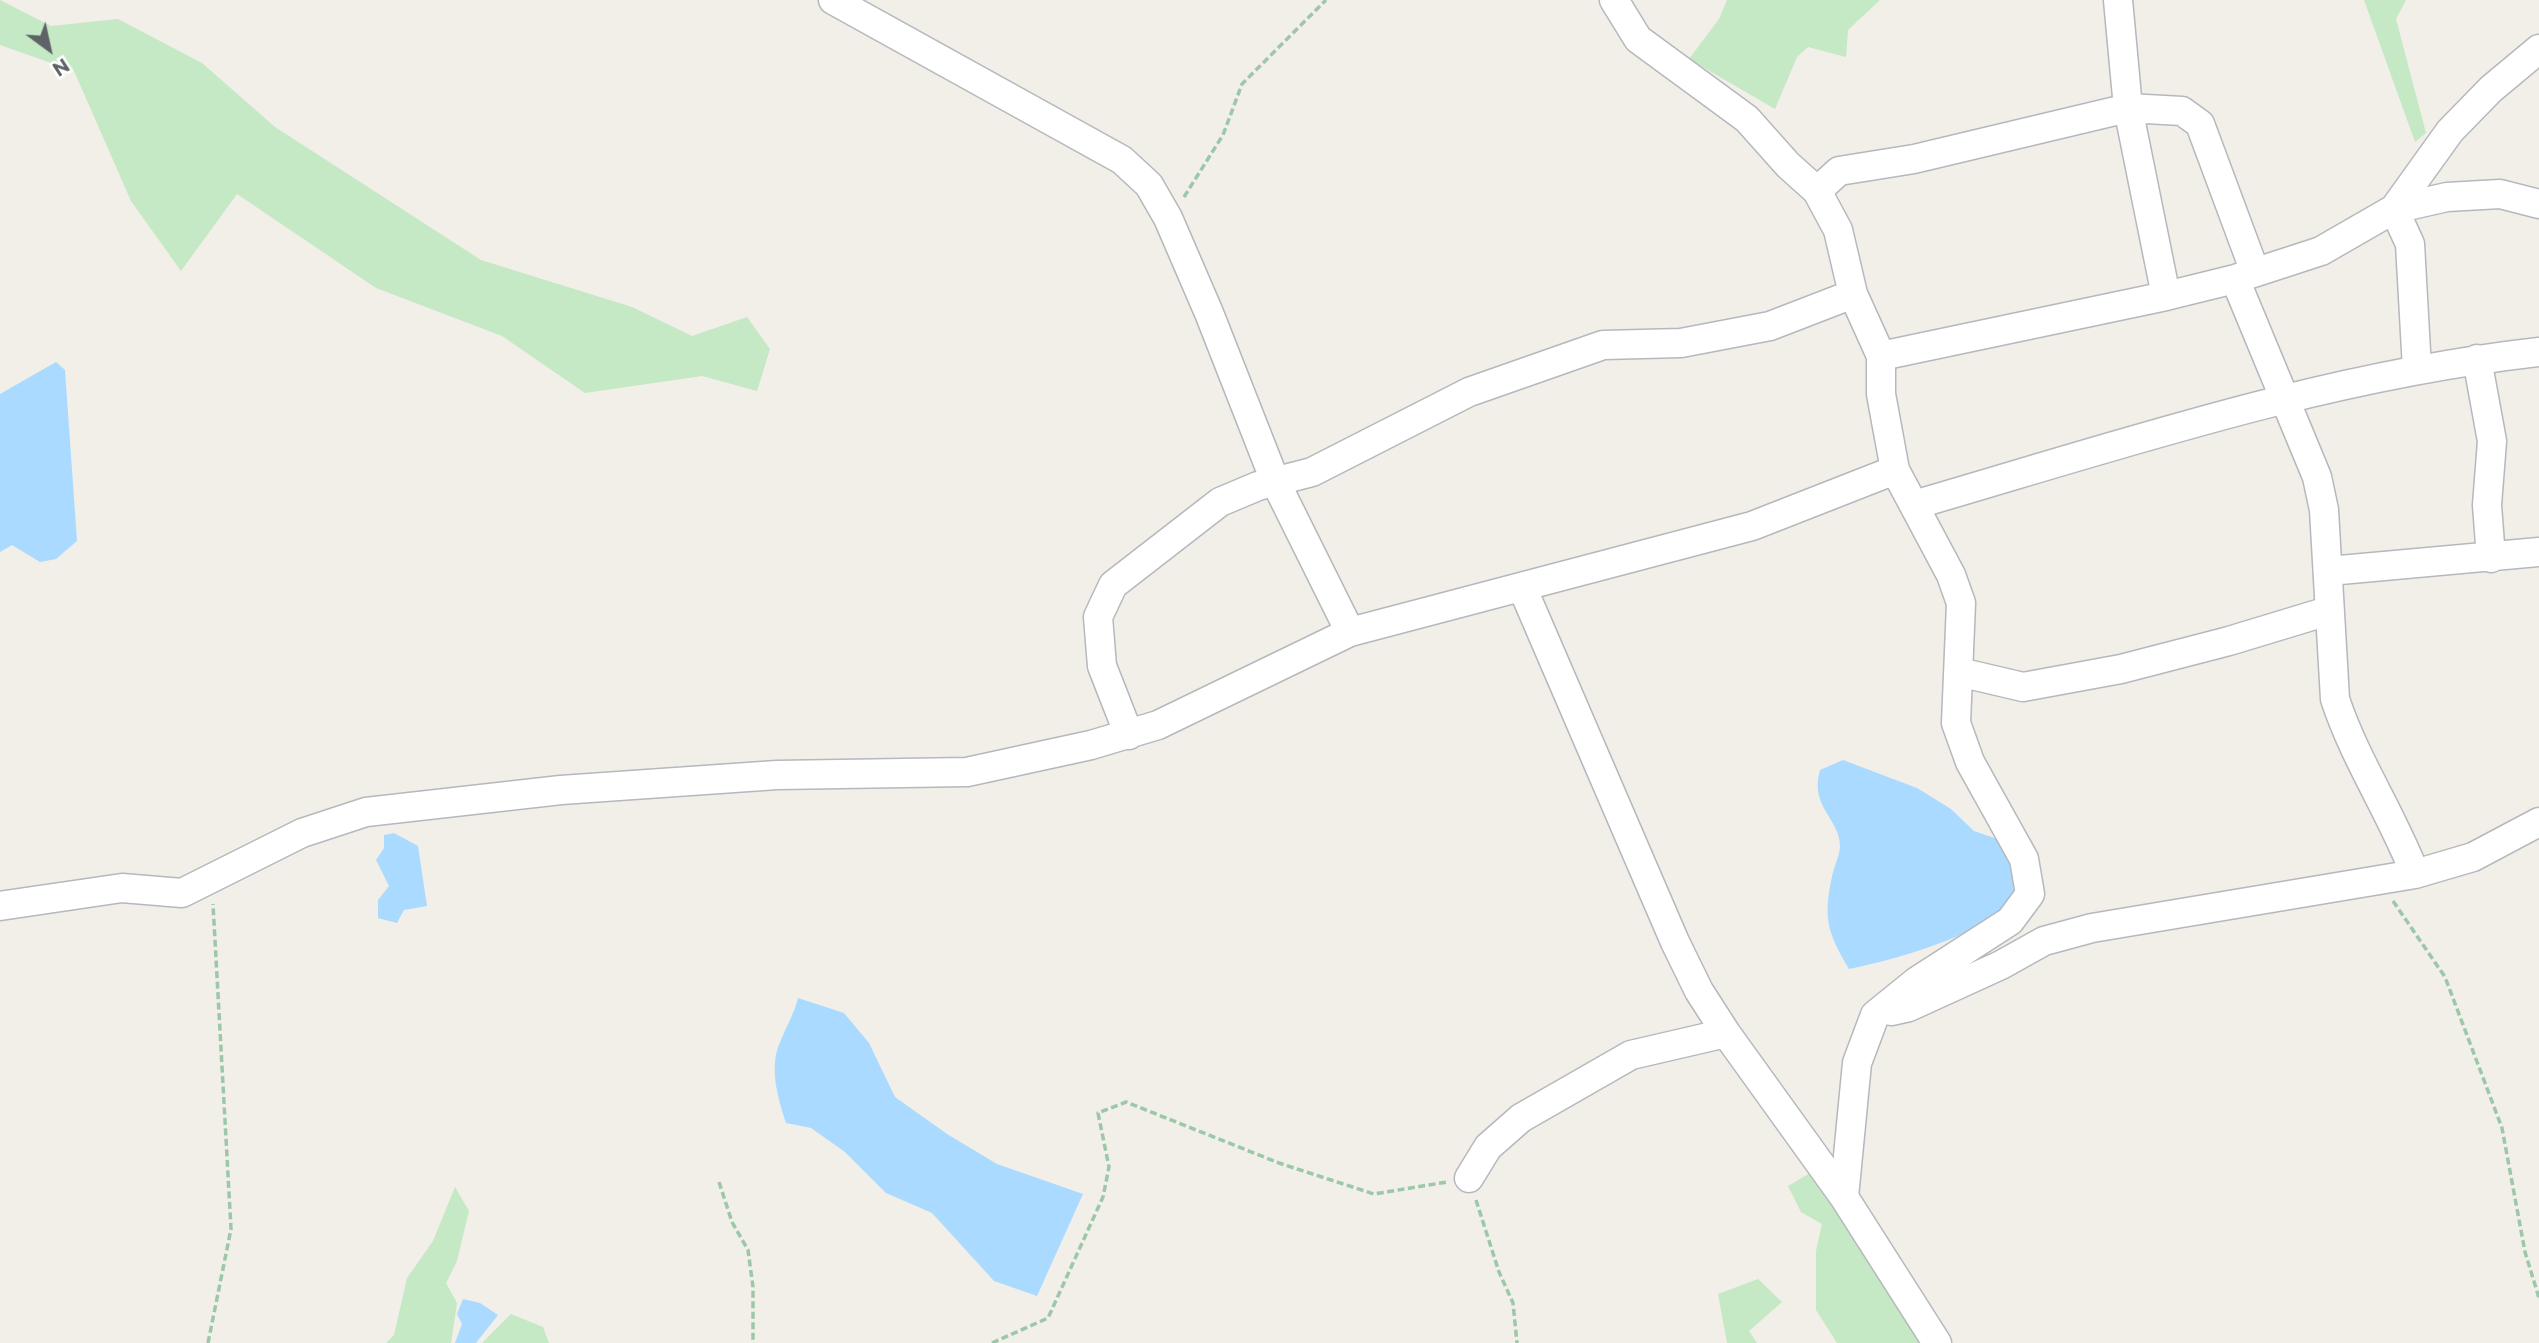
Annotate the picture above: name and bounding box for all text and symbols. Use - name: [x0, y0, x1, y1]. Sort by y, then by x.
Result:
- north arrow: [14, 14, 84, 84]
- text: N: [48, 53, 73, 81]

